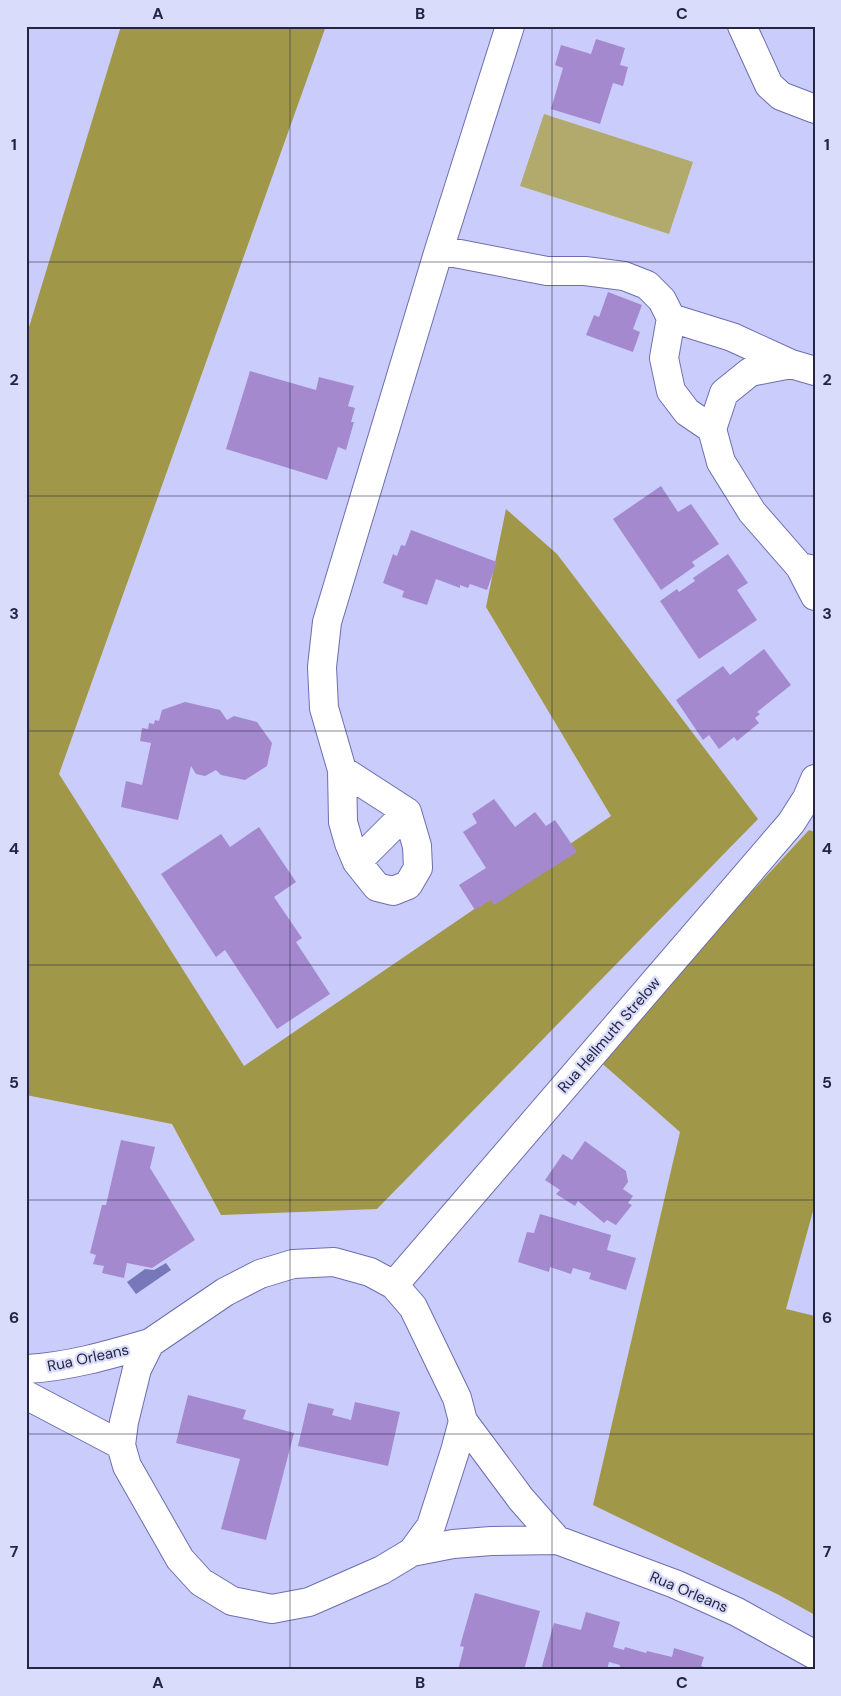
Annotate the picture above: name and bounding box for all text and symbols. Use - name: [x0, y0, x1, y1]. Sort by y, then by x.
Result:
- text: A: [152, 3, 164, 24]
- text: B: [415, 3, 425, 24]
- text: C: [676, 3, 688, 24]
- text: 1: [11, 134, 17, 155]
- text: 1: [824, 134, 830, 155]
- text: 2: [9, 369, 19, 390]
- text: 2: [822, 369, 832, 390]
- text: 3: [9, 603, 19, 624]
- text: 3: [822, 603, 832, 624]
- text: 4: [9, 838, 19, 859]
- text: 4: [822, 838, 832, 859]
- street label: Rua Hellmuth Strelow: [553, 972, 665, 1097]
- text: 5: [9, 1072, 19, 1093]
- text: 5: [822, 1072, 832, 1093]
- text: 6: [9, 1307, 19, 1328]
- text: 6: [822, 1307, 832, 1328]
- street label: Rua Orleans: [45, 1340, 131, 1376]
- text: 7: [10, 1541, 19, 1562]
- text: 7: [823, 1541, 832, 1562]
- street label: Rua Orleans: [647, 1567, 731, 1617]
- text: A: [152, 1672, 164, 1693]
- text: B: [415, 1672, 425, 1693]
- text: C: [676, 1672, 688, 1693]

